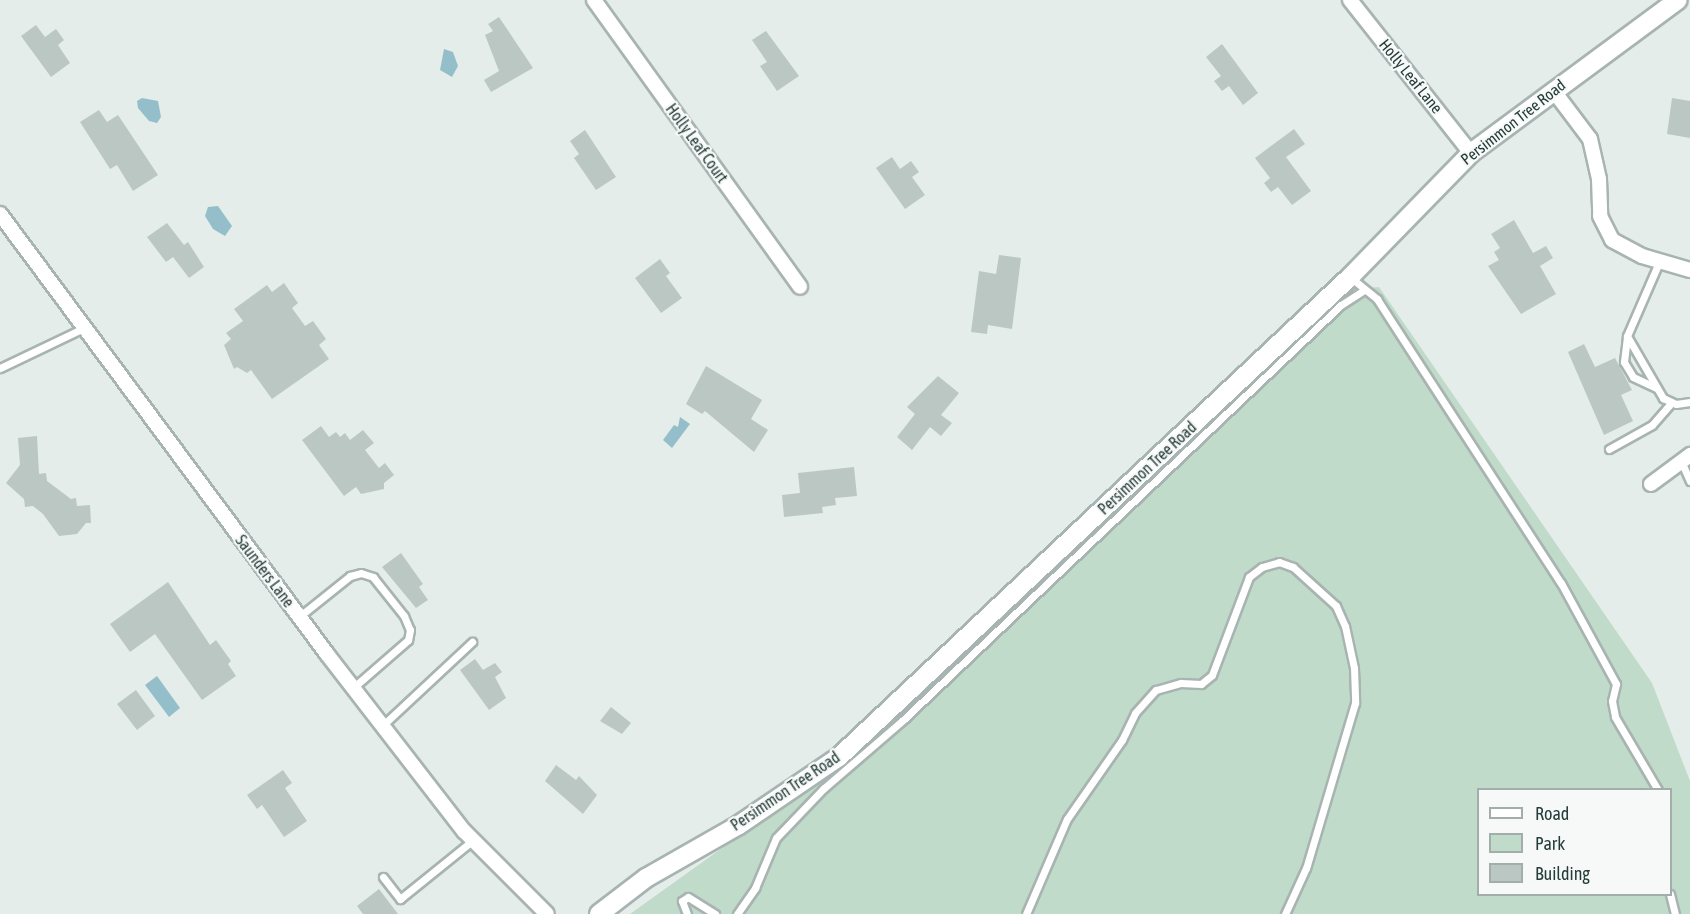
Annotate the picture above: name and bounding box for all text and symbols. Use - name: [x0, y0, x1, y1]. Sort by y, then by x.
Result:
- street label: Holly Leaf Lane: [1375, 35, 1447, 117]
- street label: Persimmon Tree Road: [1457, 75, 1569, 169]
- street label: Holly Leaf Court: [662, 100, 732, 186]
- street label: Persimmon Tree Road: [1094, 418, 1200, 518]
- street label: Saunders Lane: [232, 531, 298, 611]
- street label: Persimmon Tree Road: [727, 747, 843, 835]
- legend: [1477, 788, 1672, 896]
- text: Road: [1535, 803, 1569, 824]
- text: Park: [1535, 833, 1565, 854]
- text: Building: [1535, 863, 1590, 884]

